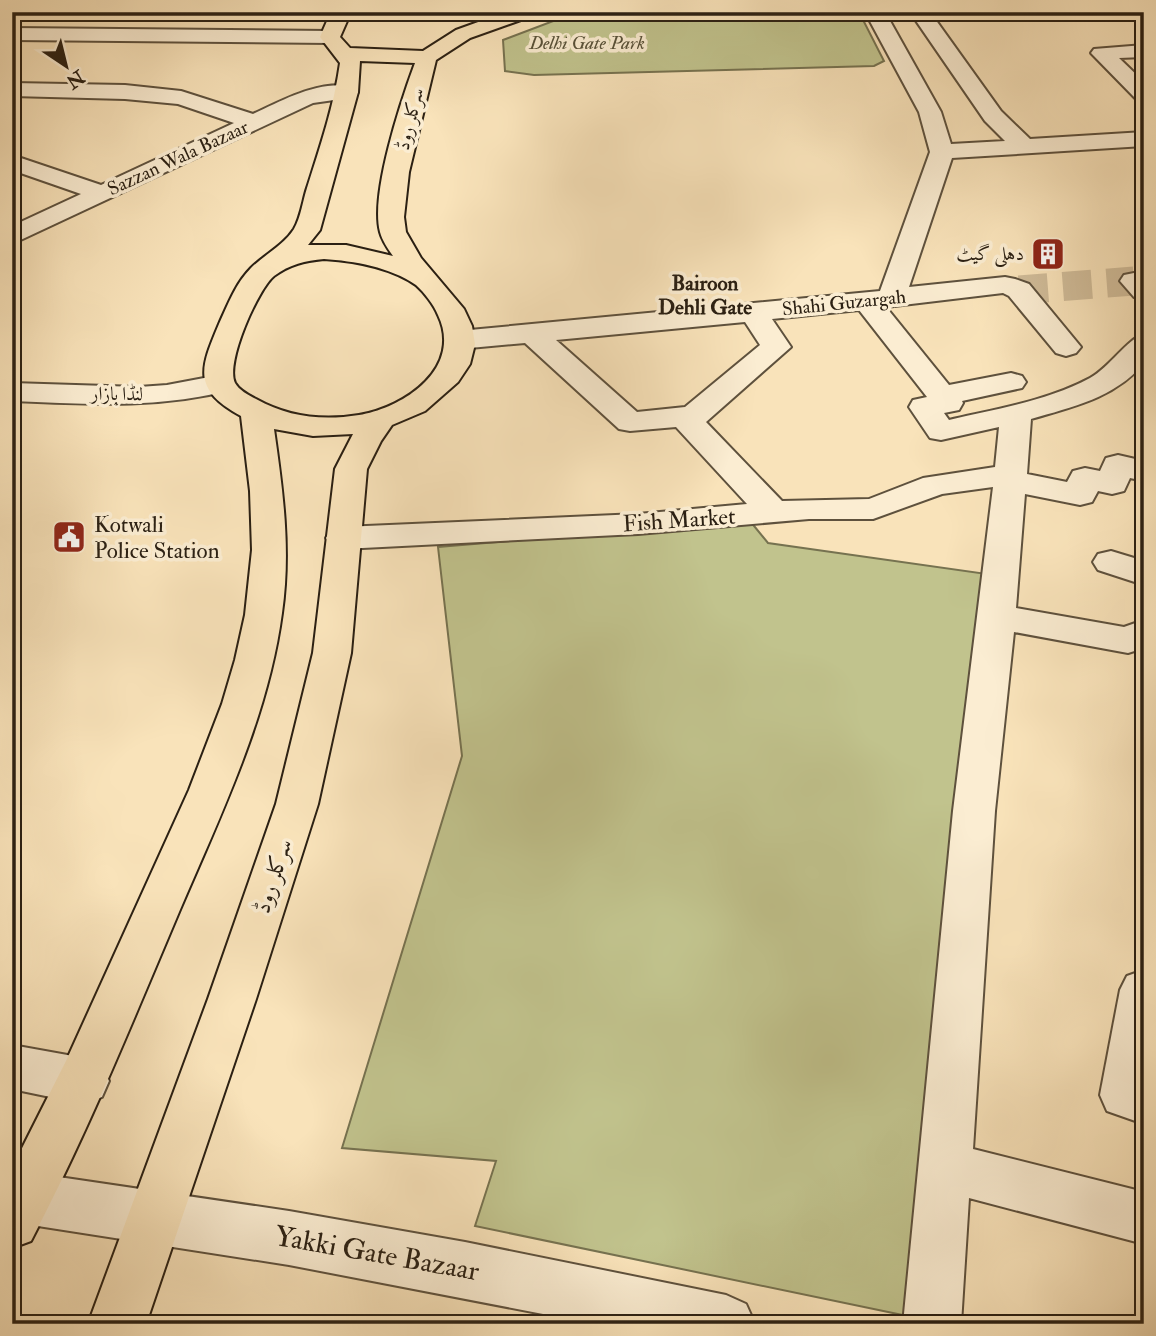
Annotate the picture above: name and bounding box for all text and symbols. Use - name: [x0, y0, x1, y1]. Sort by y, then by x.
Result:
- park label: Delhi Gate Park: [528, 31, 645, 55]
- north arrow: [32, 32, 102, 102]
- text: N: [61, 64, 90, 94]
- street label: سرکلر روڈ: [391, 85, 429, 153]
- street label: Sazzan Wala Bazaar: [104, 115, 252, 201]
- building icon: دہلی گیٹ: [1029, 235, 1067, 273]
- place label: دہلی گیٹ: [956, 242, 1024, 268]
- district label: Bairoon Dehli Gate: [658, 270, 752, 321]
- street label: Shahi Guzargah: [781, 285, 907, 321]
- street label: لنڈا بازار: [89, 382, 143, 406]
- street label: Fish Market: [622, 502, 736, 538]
- place label: Kotwali Police Station: [94, 510, 220, 565]
- public building icon: Kotwali Police Station: [50, 518, 88, 556]
- street label: سرکلر روڈ: [247, 835, 300, 917]
- street label: Yakki Gate Bazaar: [272, 1219, 482, 1289]

